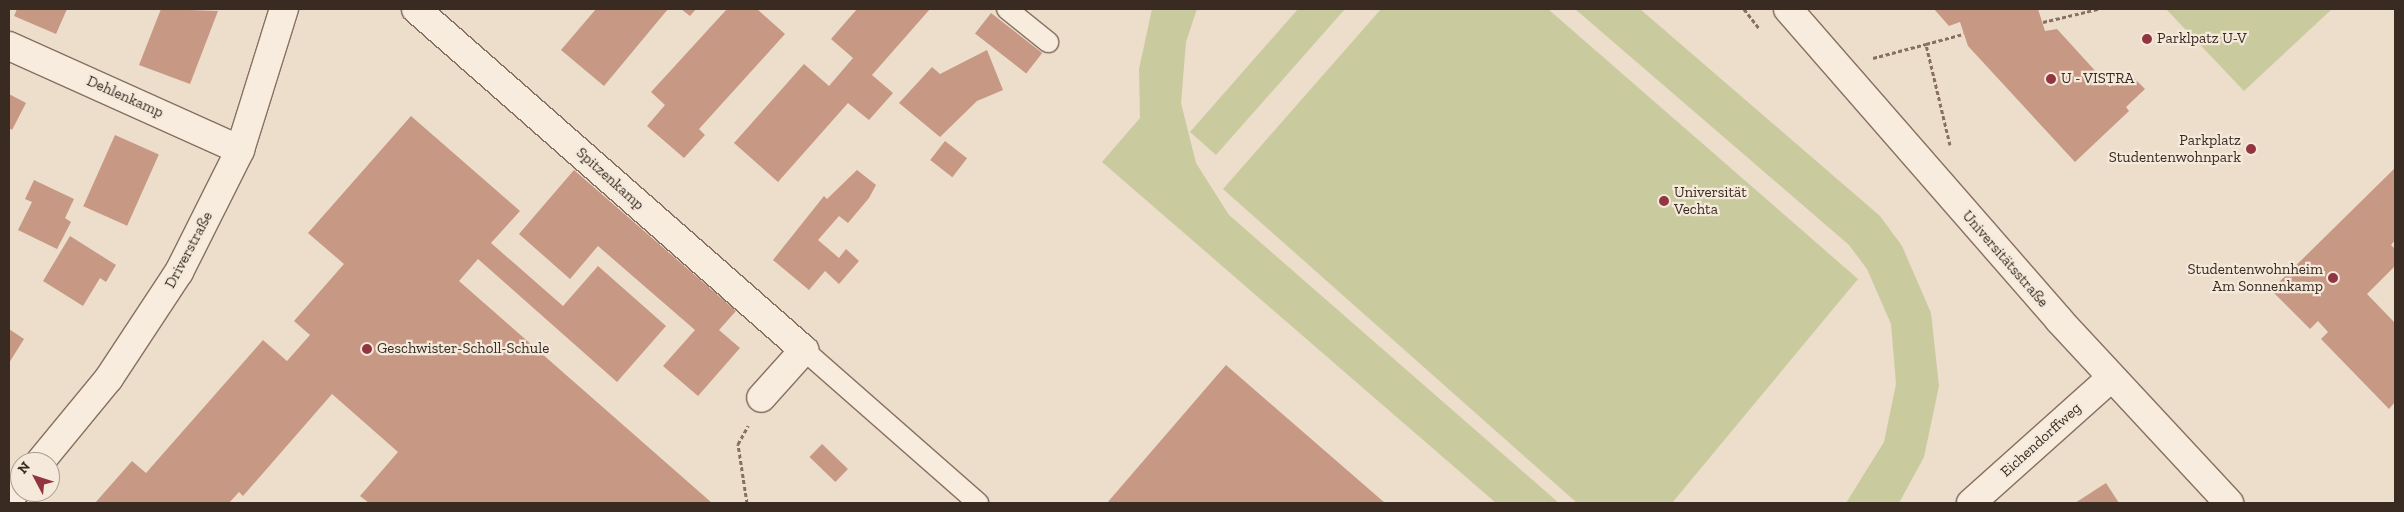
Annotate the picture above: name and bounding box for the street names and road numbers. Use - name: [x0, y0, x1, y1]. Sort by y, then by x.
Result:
- street label: Dehlenkamp: [84, 72, 166, 122]
- street label: Spitzenkamp: [572, 144, 648, 214]
- street label: Universitätsstraße: [1958, 207, 2052, 311]
- street label: Driverstraße: [161, 209, 217, 291]
- street label: Eichendorffweg: [1997, 399, 2085, 481]

